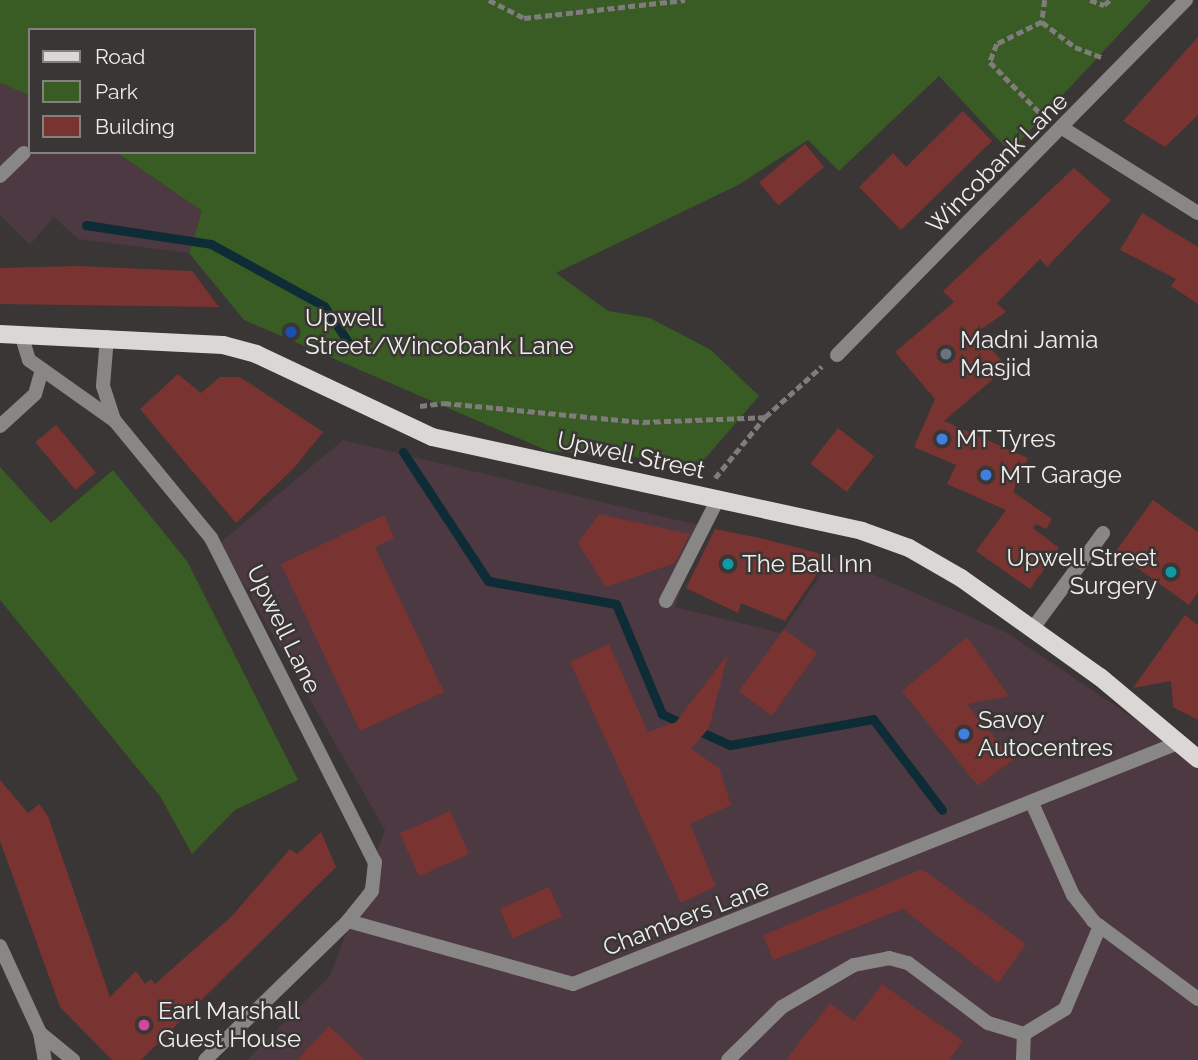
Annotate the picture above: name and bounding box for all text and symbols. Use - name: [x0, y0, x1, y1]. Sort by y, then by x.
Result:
- legend: [28, 28, 256, 154]
- text: Road: [95, 44, 145, 69]
- text: Park: [95, 79, 138, 104]
- street label: Wincobank Lane: [921, 87, 1073, 239]
- text: Building: [95, 114, 175, 139]
- place label: Upwell Street/Wincobank Lane: [305, 304, 574, 360]
- marker: Upwell Street/Wincobank Lane: [283, 324, 299, 340]
- place label: Madni Jamia Masjid: [960, 326, 1099, 382]
- marker: Madni Jamia Masjid: [938, 346, 954, 362]
- street label: Upwell Street: [554, 425, 708, 485]
- place label: MT Tyres: [956, 425, 1057, 453]
- marker: MT Tyres: [934, 431, 950, 447]
- place label: MT Garage: [1000, 461, 1122, 489]
- marker: MT Garage: [978, 467, 994, 483]
- place label: Upwell Street Surgery: [1006, 544, 1157, 600]
- place label: The Ball Inn: [742, 550, 873, 578]
- marker: The Ball Inn: [720, 556, 736, 572]
- street label: Upwell Lane: [240, 560, 328, 698]
- marker: Upwell Street Surgery: [1163, 564, 1179, 580]
- place label: Savoy Autocentres: [978, 706, 1113, 762]
- marker: Savoy Autocentres: [956, 726, 972, 742]
- street label: Chambers Lane: [599, 872, 773, 962]
- place label: Earl Marshall Guest House: [158, 997, 301, 1053]
- marker: Earl Marshall Guest House: [136, 1017, 152, 1033]

